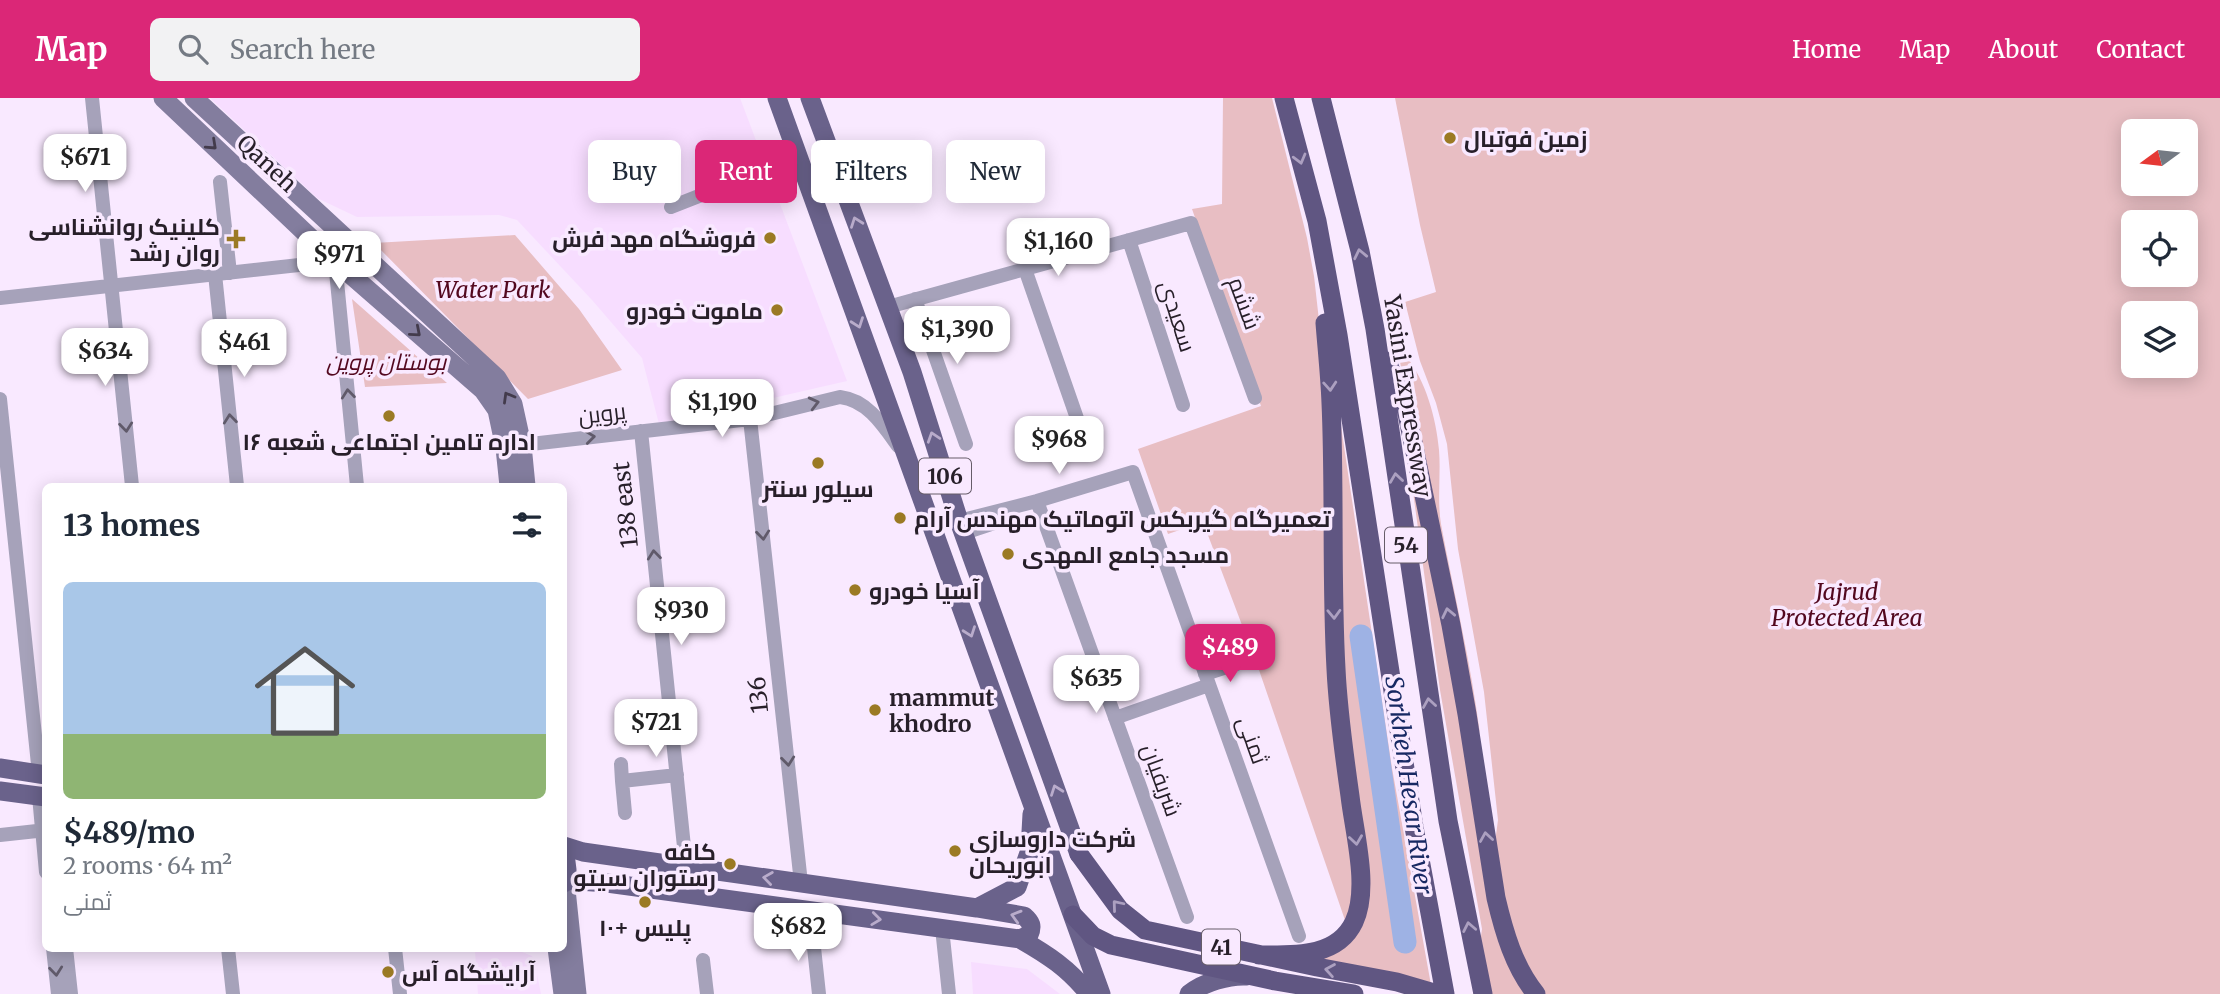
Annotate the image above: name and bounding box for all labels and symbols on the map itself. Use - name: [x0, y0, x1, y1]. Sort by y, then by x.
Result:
- north arrow: [2121, 119, 2198, 196]
- place label: زمین فوتبال: [1464, 124, 1587, 153]
- street label: Qaneh: [231, 128, 303, 198]
- marker: زمین فوتبال: [1442, 130, 1458, 146]
- pin: $671: [44, 134, 126, 194]
- one-way arrow: [204, 136, 217, 149]
- one-way arrow: [1292, 153, 1307, 165]
- place label: کلینیک روانشناسی روان رشد: [28, 212, 220, 267]
- one-way arrow: [851, 217, 865, 229]
- pin: $1,160: [1001, 218, 1115, 278]
- place label: فروشگاه مهد فرش: [552, 224, 756, 253]
- marker: کلینیک روانشناسی روان رشد: [226, 229, 246, 249]
- marker: فروشگاه مهد فرش: [762, 230, 778, 246]
- pin: $971: [298, 232, 380, 291]
- one-way arrow: [1354, 248, 1369, 260]
- street label: ششم: [1220, 273, 1268, 334]
- park label: Water Park: [435, 275, 551, 304]
- street label: سعیدی: [1153, 277, 1203, 355]
- street label: Yasini Expressway: [1378, 292, 1438, 500]
- place label: ماموت خودرو: [626, 296, 763, 325]
- marker: ماموت خودرو: [769, 302, 785, 318]
- pin: $1,390: [900, 306, 1014, 366]
- one-way arrow: [850, 317, 864, 329]
- pin: $461: [203, 320, 285, 379]
- one-way arrow: [408, 324, 421, 336]
- pin: $634: [64, 328, 146, 388]
- park label: بوستان پروین: [326, 347, 448, 378]
- pin: $1,190: [665, 380, 779, 439]
- one-way arrow: [1322, 381, 1337, 392]
- one-way arrow: [341, 388, 356, 399]
- one-way arrow: [503, 391, 516, 404]
- street label: پروین: [577, 396, 628, 431]
- one-way arrow: [808, 397, 820, 411]
- marker: اداره تامین اجتماعی شعبه ۱۶: [381, 408, 397, 424]
- one-way arrow: [223, 413, 238, 424]
- pin: $968: [1018, 416, 1100, 476]
- one-way arrow: [118, 422, 133, 433]
- place label: اداره تامین اجتماعی شعبه ۱۶: [242, 427, 536, 456]
- one-way arrow: [584, 430, 596, 445]
- one-way arrow: [926, 431, 941, 443]
- marker: سیلور سنتر: [810, 455, 826, 471]
- road number: 106: [919, 458, 971, 494]
- street label: 138 east: [606, 460, 644, 549]
- one-way arrow: [1389, 472, 1404, 484]
- place label: سیلور سنتر: [761, 474, 874, 503]
- place label: تعمیرگاه گیربکس اتوماتیک مهندس آرام: [914, 504, 1331, 535]
- marker: تعمیرگاه گیربکس اتوماتیک مهندس آرام: [892, 510, 908, 526]
- road number: 54: [1385, 528, 1427, 562]
- one-way arrow: [755, 530, 770, 541]
- place label: مسجد جامع المهدی: [1022, 540, 1229, 571]
- marker: مسجد جامع المهدی: [1000, 546, 1016, 562]
- one-way arrow: [646, 549, 661, 560]
- place label: آسیا خودرو: [869, 576, 980, 605]
- park label: Jajrud Protected Area: [1771, 577, 1923, 632]
- marker: آسیا خودرو: [847, 582, 863, 598]
- pin: $930: [640, 588, 722, 647]
- one-way arrow: [1442, 607, 1457, 619]
- one-way arrow: [1326, 609, 1341, 620]
- pin: $489: [1189, 624, 1271, 684]
- one-way arrow: [962, 625, 976, 637]
- pin: $635: [1055, 656, 1137, 715]
- water label: Sorkheh Hesar River: [1378, 674, 1440, 897]
- street label: 136: [742, 675, 774, 715]
- place label: mammut khodro: [889, 683, 995, 738]
- one-way arrow: [1422, 697, 1437, 709]
- pin: $721: [615, 700, 697, 759]
- marker: mammut khodro: [867, 702, 883, 718]
- street label: ثمنی: [1231, 712, 1275, 768]
- street label: شریفیان: [1136, 740, 1188, 820]
- one-way arrow: [780, 755, 795, 767]
- one-way arrow: [1050, 785, 1064, 797]
- place label: شرکت داروسازی ابوریحان: [969, 824, 1136, 879]
- one-way arrow: [1479, 832, 1494, 843]
- one-way arrow: [1348, 834, 1363, 846]
- place label: کافه رستوران سیتو: [573, 837, 716, 892]
- marker: شرکت داروسازی ابوریحان: [947, 843, 963, 859]
- marker: کافه رستوران سیتو: [722, 856, 738, 872]
- one-way arrow: [762, 871, 774, 886]
- marker: پلیس +١٠: [637, 894, 653, 910]
- one-way arrow: [1113, 901, 1125, 914]
- pin: $682: [757, 904, 839, 963]
- one-way arrow: [1011, 909, 1023, 924]
- one-way arrow: [870, 912, 882, 927]
- place label: پلیس +١٠: [599, 913, 691, 944]
- one-way arrow: [1463, 921, 1478, 933]
- road number: 41: [1202, 930, 1240, 964]
- place label: آرایشگاه آس: [402, 958, 537, 987]
- one-way arrow: [1324, 963, 1336, 978]
- marker: آرایشگاه آس: [380, 964, 396, 980]
- one-way arrow: [48, 965, 63, 977]

